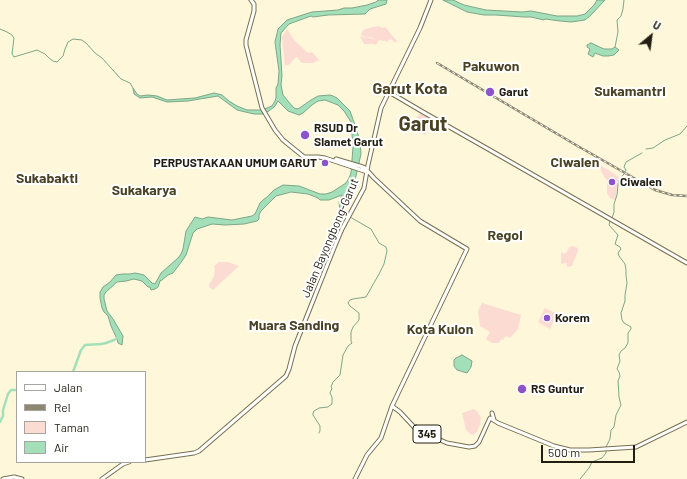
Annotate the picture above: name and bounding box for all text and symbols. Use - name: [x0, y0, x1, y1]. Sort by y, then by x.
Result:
- north arrow: [631, 16, 671, 56]
- text: U: [651, 18, 663, 32]
- district label: Pakuwon: [463, 58, 519, 74]
- district label: Garut Kota: [373, 79, 447, 99]
- district label: Sukamantri: [594, 83, 666, 99]
- place label: Garut: [499, 85, 528, 99]
- marker: Garut: [484, 86, 496, 98]
- district label: Garut: [399, 112, 447, 136]
- place label: RSUD Dr Slamet Garut: [314, 121, 383, 149]
- marker: RSUD Dr Slamet Garut: [299, 129, 311, 141]
- district label: Ciwalen: [551, 154, 599, 170]
- place label: PERPUSTAKAAN UMUM GARUT: [153, 156, 317, 170]
- marker: PERPUSTAKAAN UMUM GARUT: [320, 158, 330, 168]
- district label: Sukabakti: [16, 170, 78, 186]
- place label: Ciwalen: [620, 175, 662, 189]
- street label: Jalan Bayongbong-Garut: [298, 176, 362, 300]
- marker: Ciwalen: [607, 177, 617, 187]
- district label: Sukakarya: [112, 182, 176, 198]
- district label: Regol: [487, 227, 523, 243]
- place label: Korem: [555, 311, 590, 325]
- marker: Korem: [542, 313, 552, 323]
- district label: Muara Sanding: [249, 317, 339, 333]
- district label: Kota Kulon: [407, 321, 473, 337]
- legend: [16, 371, 146, 463]
- text: Jalan: [54, 380, 82, 394]
- place label: RS Guntur: [531, 382, 584, 396]
- marker: RS Guntur: [516, 383, 528, 395]
- text: Rel: [54, 400, 70, 414]
- text: Taman: [54, 420, 89, 434]
- road number: 345: [413, 425, 441, 443]
- scale bar: [543, 437, 637, 463]
- text: Air: [54, 440, 69, 454]
- text: 500 m: [548, 445, 580, 459]

